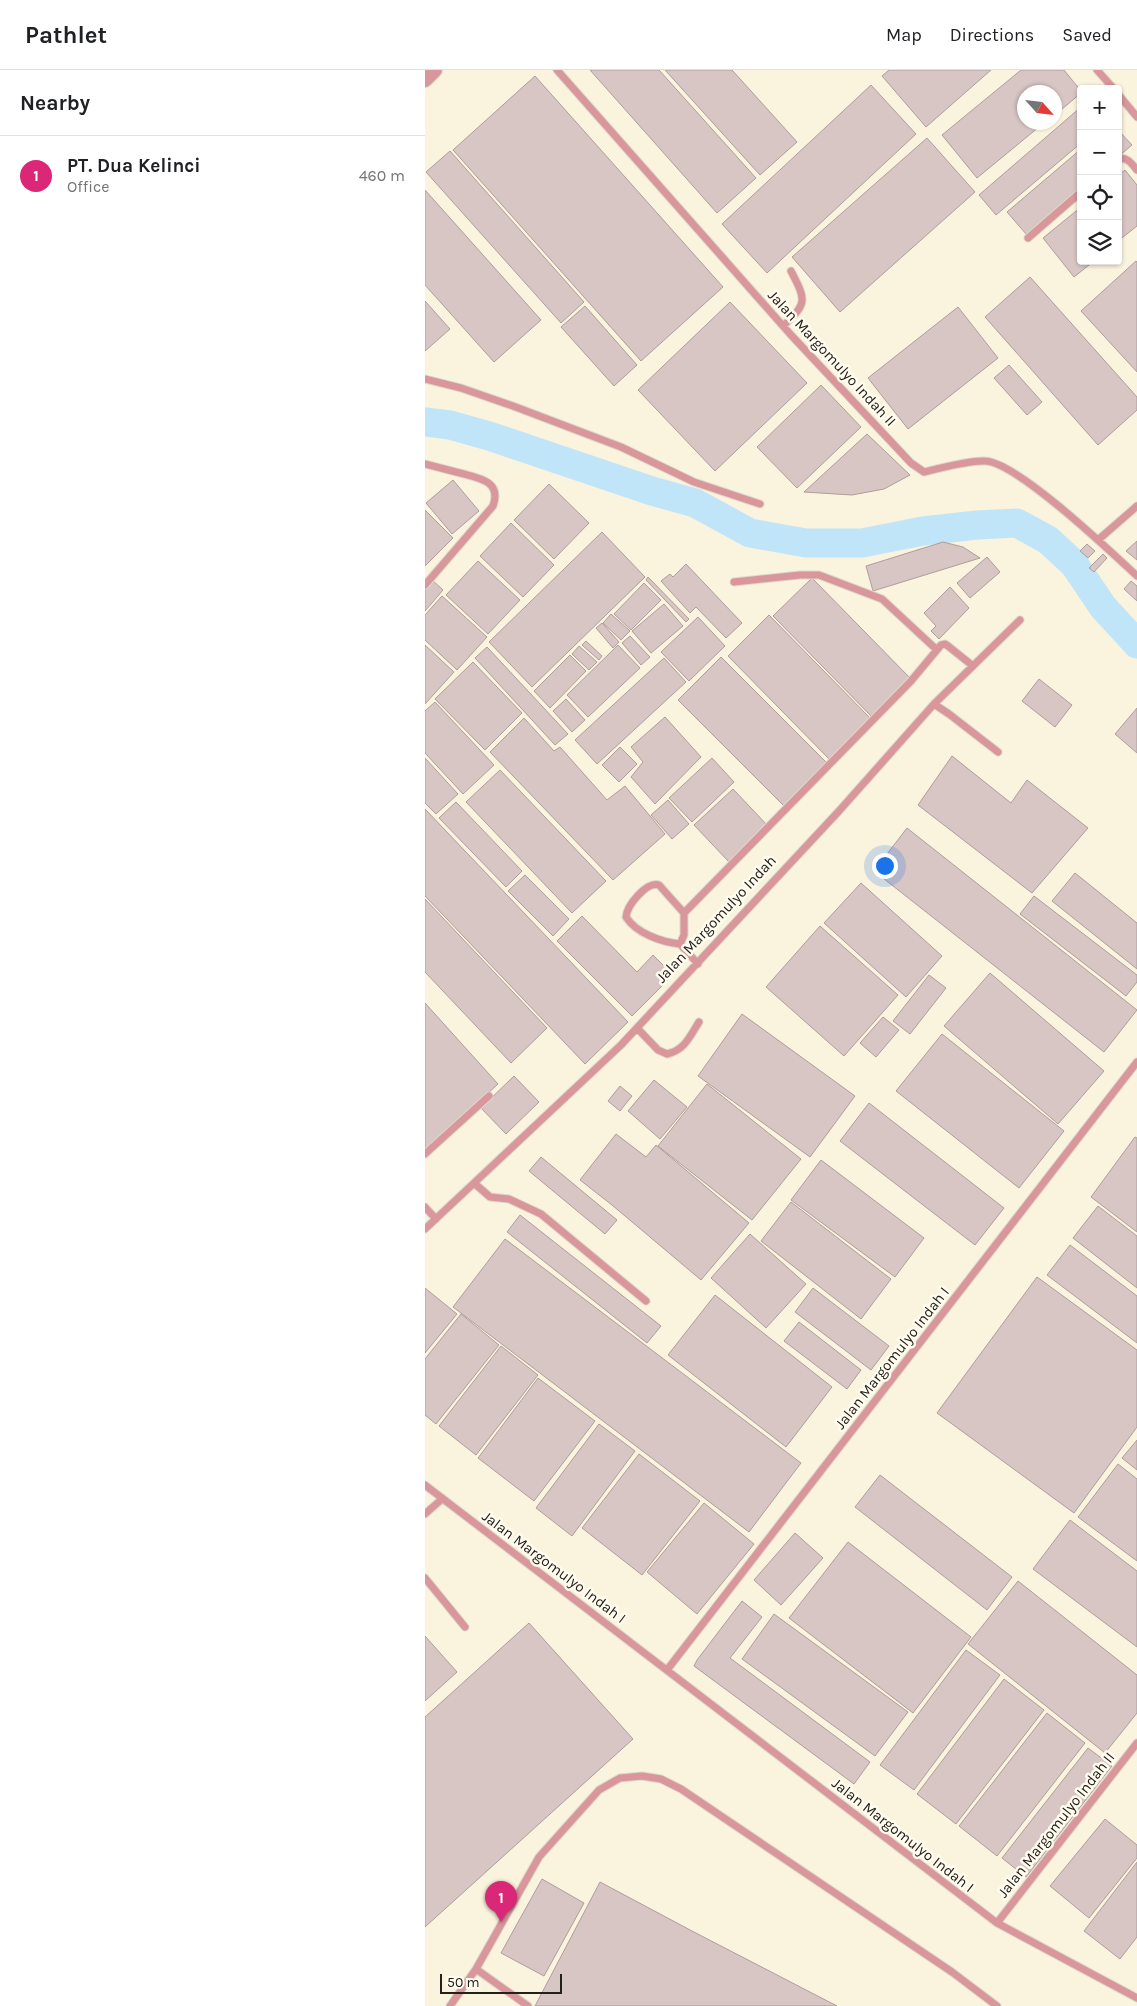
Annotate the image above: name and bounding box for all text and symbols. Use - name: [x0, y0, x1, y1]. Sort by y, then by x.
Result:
- text: Pathlet: [25, 21, 107, 49]
- text: Map: [886, 24, 922, 46]
- text: Directions: [950, 24, 1034, 46]
- text: Saved: [1062, 24, 1112, 46]
- north arrow: [1017, 85, 1062, 130]
- map controls: [1077, 85, 1122, 265]
- button: +: [1077, 85, 1122, 130]
- text: Nearby: [20, 91, 90, 115]
- button: −: [1077, 130, 1122, 175]
- text: PT. Dua Kelinci: [67, 155, 201, 177]
- text: 1: [33, 166, 39, 185]
- text: 460 m: [359, 166, 405, 185]
- button: locate: [1077, 175, 1122, 220]
- text: Office: [67, 177, 110, 196]
- button: layers: [1077, 220, 1122, 265]
- street label: Jalan Margomulyo Indah II: [764, 286, 900, 430]
- street label: Jalan Margomulyo Indah: [652, 852, 780, 986]
- your location: [872, 853, 898, 879]
- street label: Jalan Margomulyo Indah I: [831, 1283, 953, 1433]
- street label: Jalan Margomulyo Indah I: [479, 1507, 629, 1627]
- street label: Jalan Margomulyo Indah II: [994, 1749, 1118, 1901]
- street label: Jalan Margomulyo Indah I: [828, 1774, 978, 1896]
- pin: 1: [485, 1881, 517, 1922]
- scale bar: [440, 1971, 563, 1994]
- text: 50 m: [447, 1974, 480, 1991]

